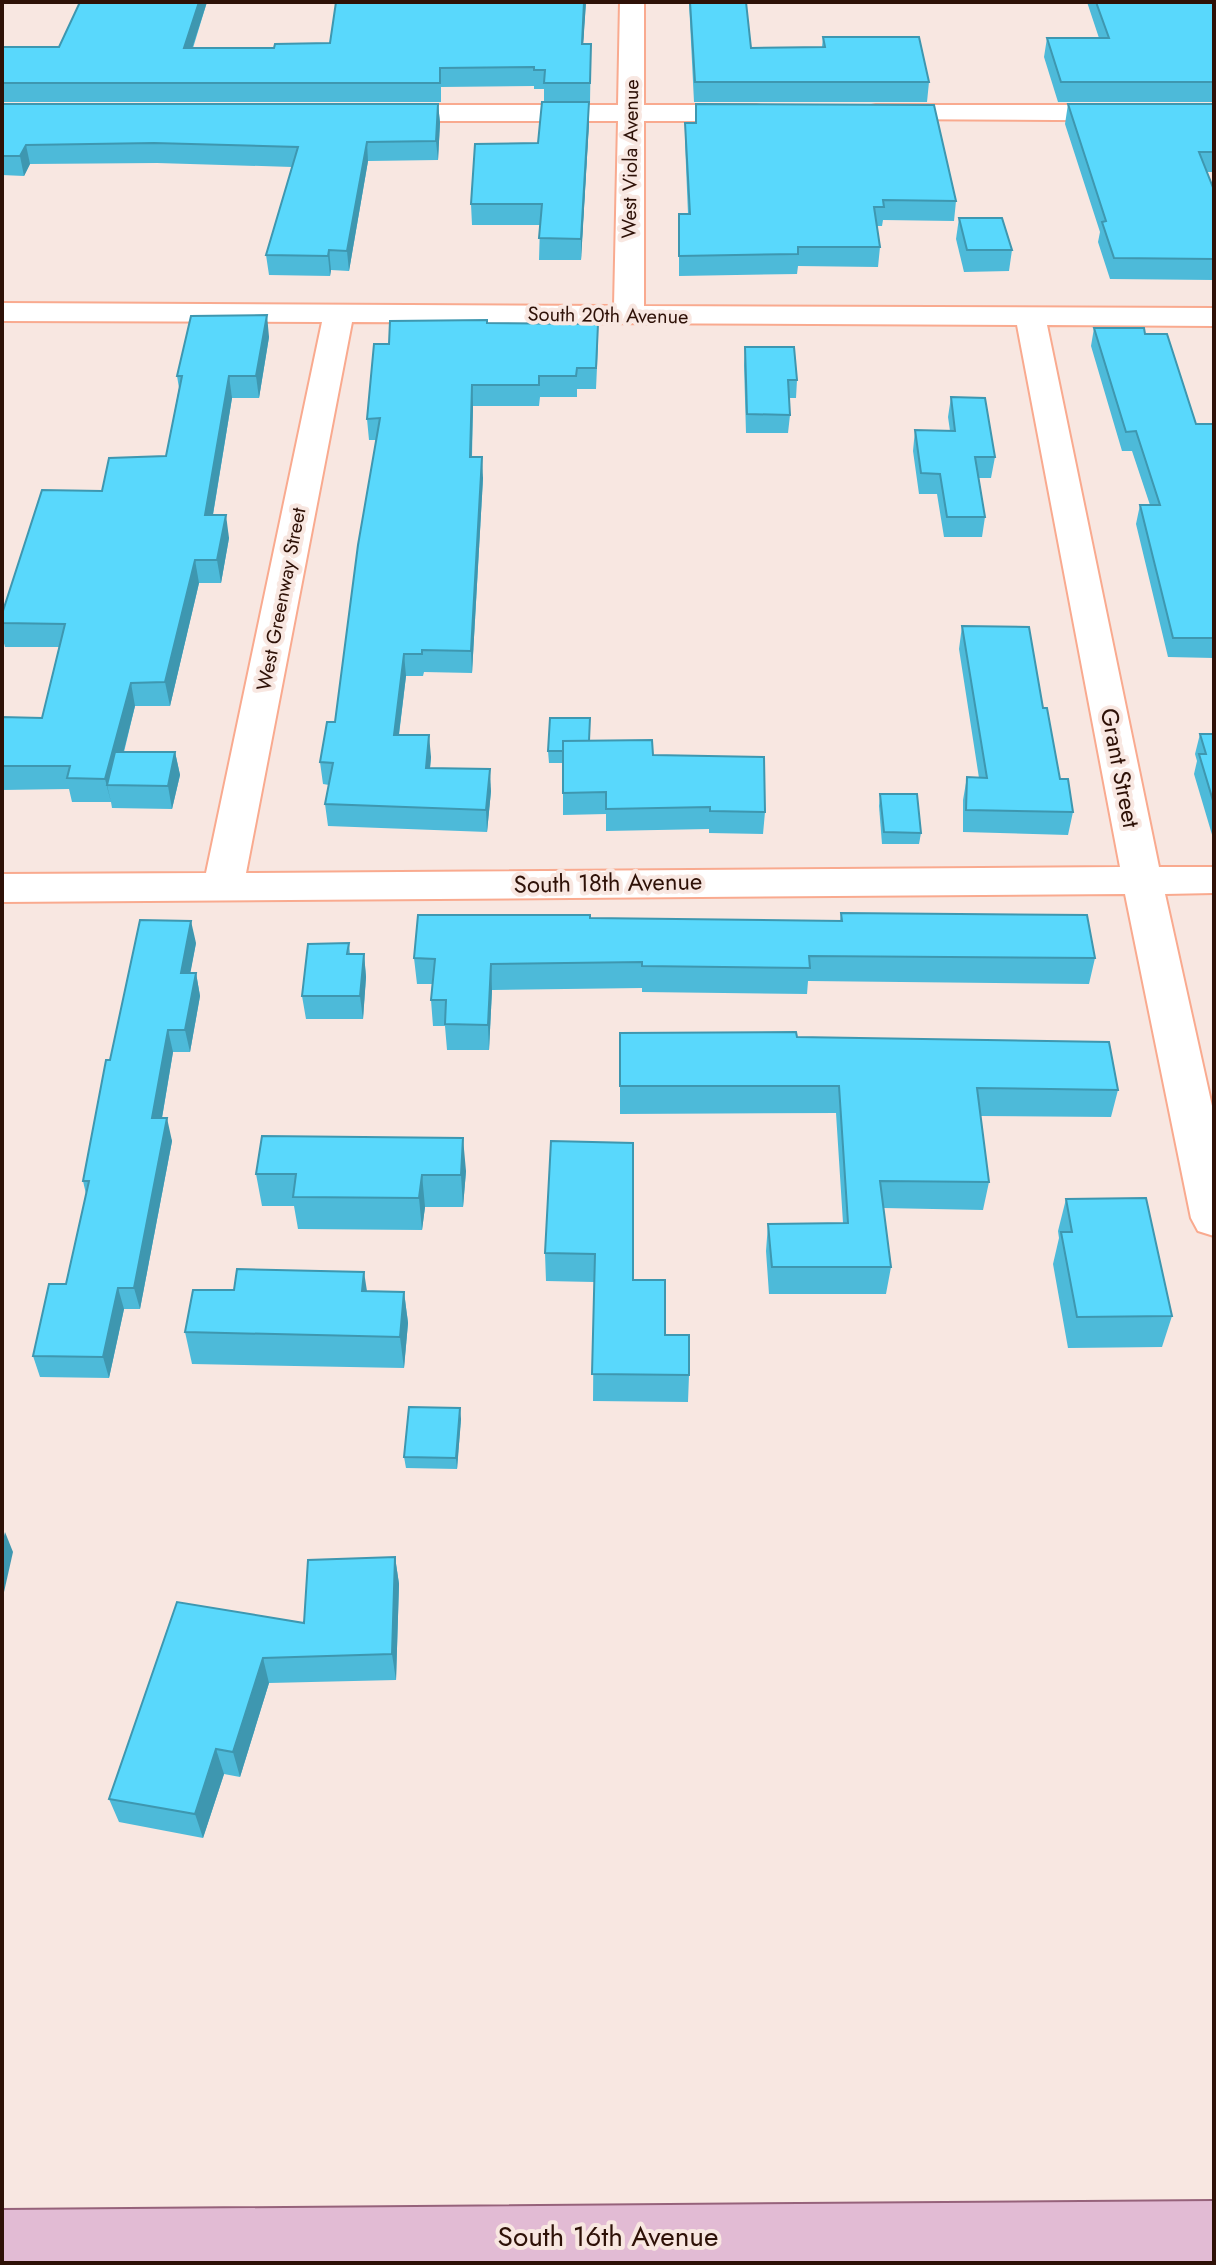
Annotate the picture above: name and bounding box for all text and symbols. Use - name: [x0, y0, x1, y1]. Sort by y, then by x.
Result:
- street label: West Viola Avenue: [615, 79, 646, 239]
- street label: South 20th Avenue: [527, 300, 689, 331]
- street label: West Greenway Street: [250, 505, 314, 693]
- street label: Grant Street: [1092, 705, 1149, 831]
- street label: South 18th Avenue: [513, 863, 703, 902]
- street label: South 16th Avenue: [498, 2216, 718, 2257]

